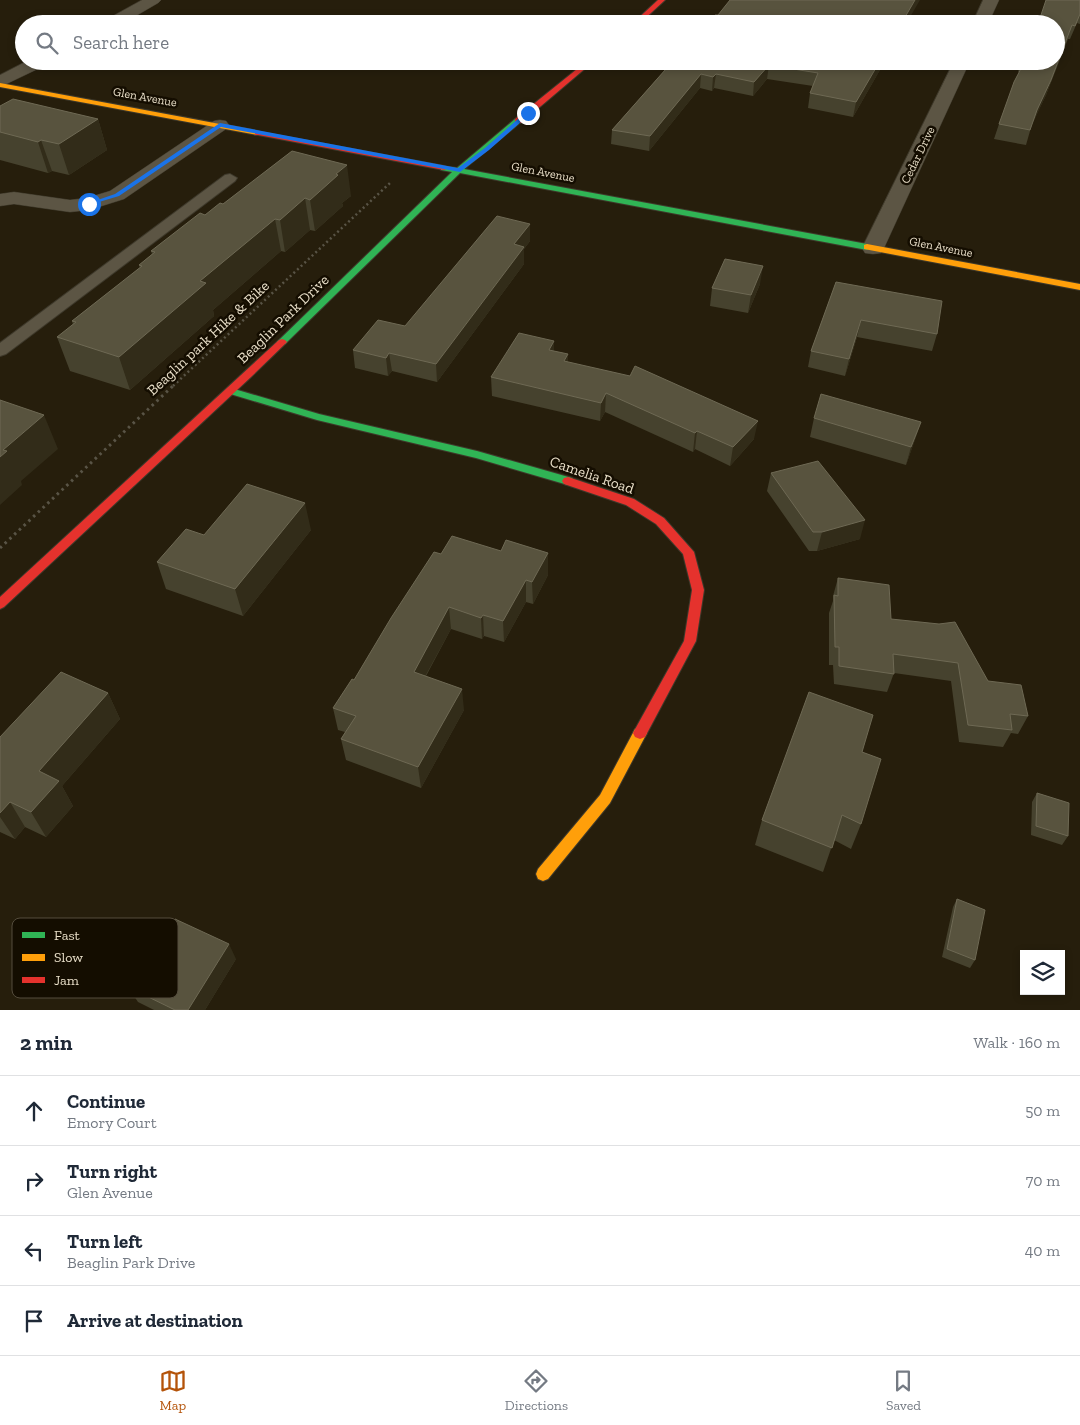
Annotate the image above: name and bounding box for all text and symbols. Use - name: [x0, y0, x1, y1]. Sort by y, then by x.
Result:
- search box: [15, 15, 1065, 70]
- icon: search: [33, 29, 61, 57]
- text: Search here: [73, 31, 169, 54]
- street label: Glen Avenue: [112, 85, 178, 110]
- route end: [517, 102, 540, 125]
- street label: Cedar Drive: [898, 124, 938, 186]
- street label: Glen Avenue: [510, 159, 576, 185]
- route start: [78, 193, 101, 216]
- street label: Glen Avenue: [908, 234, 974, 260]
- street label: Beaglin Park Drive: [233, 271, 333, 367]
- street label: Beaglin park Hike & Bike: [143, 277, 273, 399]
- street label: Camelia Road: [547, 452, 637, 498]
- legend: [12, 918, 178, 998]
- text: Fast: [54, 927, 81, 944]
- text: Slow: [54, 949, 83, 966]
- map controls: [1020, 950, 1065, 995]
- button: layers: [1020, 950, 1065, 995]
- text: Jam: [54, 972, 79, 989]
- text: 2 min: [20, 1030, 72, 1055]
- text: Walk · 160 m: [973, 1033, 1060, 1052]
- text: Continue: [67, 1090, 145, 1113]
- icon: ahead: [20, 1097, 48, 1125]
- text: 50 m: [1025, 1101, 1060, 1120]
- text: Emory Court: [67, 1113, 157, 1132]
- text: Turn right: [67, 1160, 157, 1183]
- icon: right: [20, 1167, 48, 1195]
- text: 70 m: [1026, 1171, 1060, 1190]
- text: Glen Avenue: [67, 1183, 153, 1202]
- text: Turn left: [67, 1230, 142, 1253]
- icon: left: [20, 1237, 48, 1265]
- text: 40 m: [1025, 1241, 1060, 1260]
- text: Beaglin Park Drive: [67, 1253, 195, 1272]
- icon: arrive: [20, 1307, 48, 1335]
- text: Arrive at destination: [67, 1309, 243, 1332]
- tab: Map: [159, 1367, 187, 1414]
- tab: Directions: [505, 1367, 568, 1414]
- tab: Saved: [886, 1367, 921, 1414]

